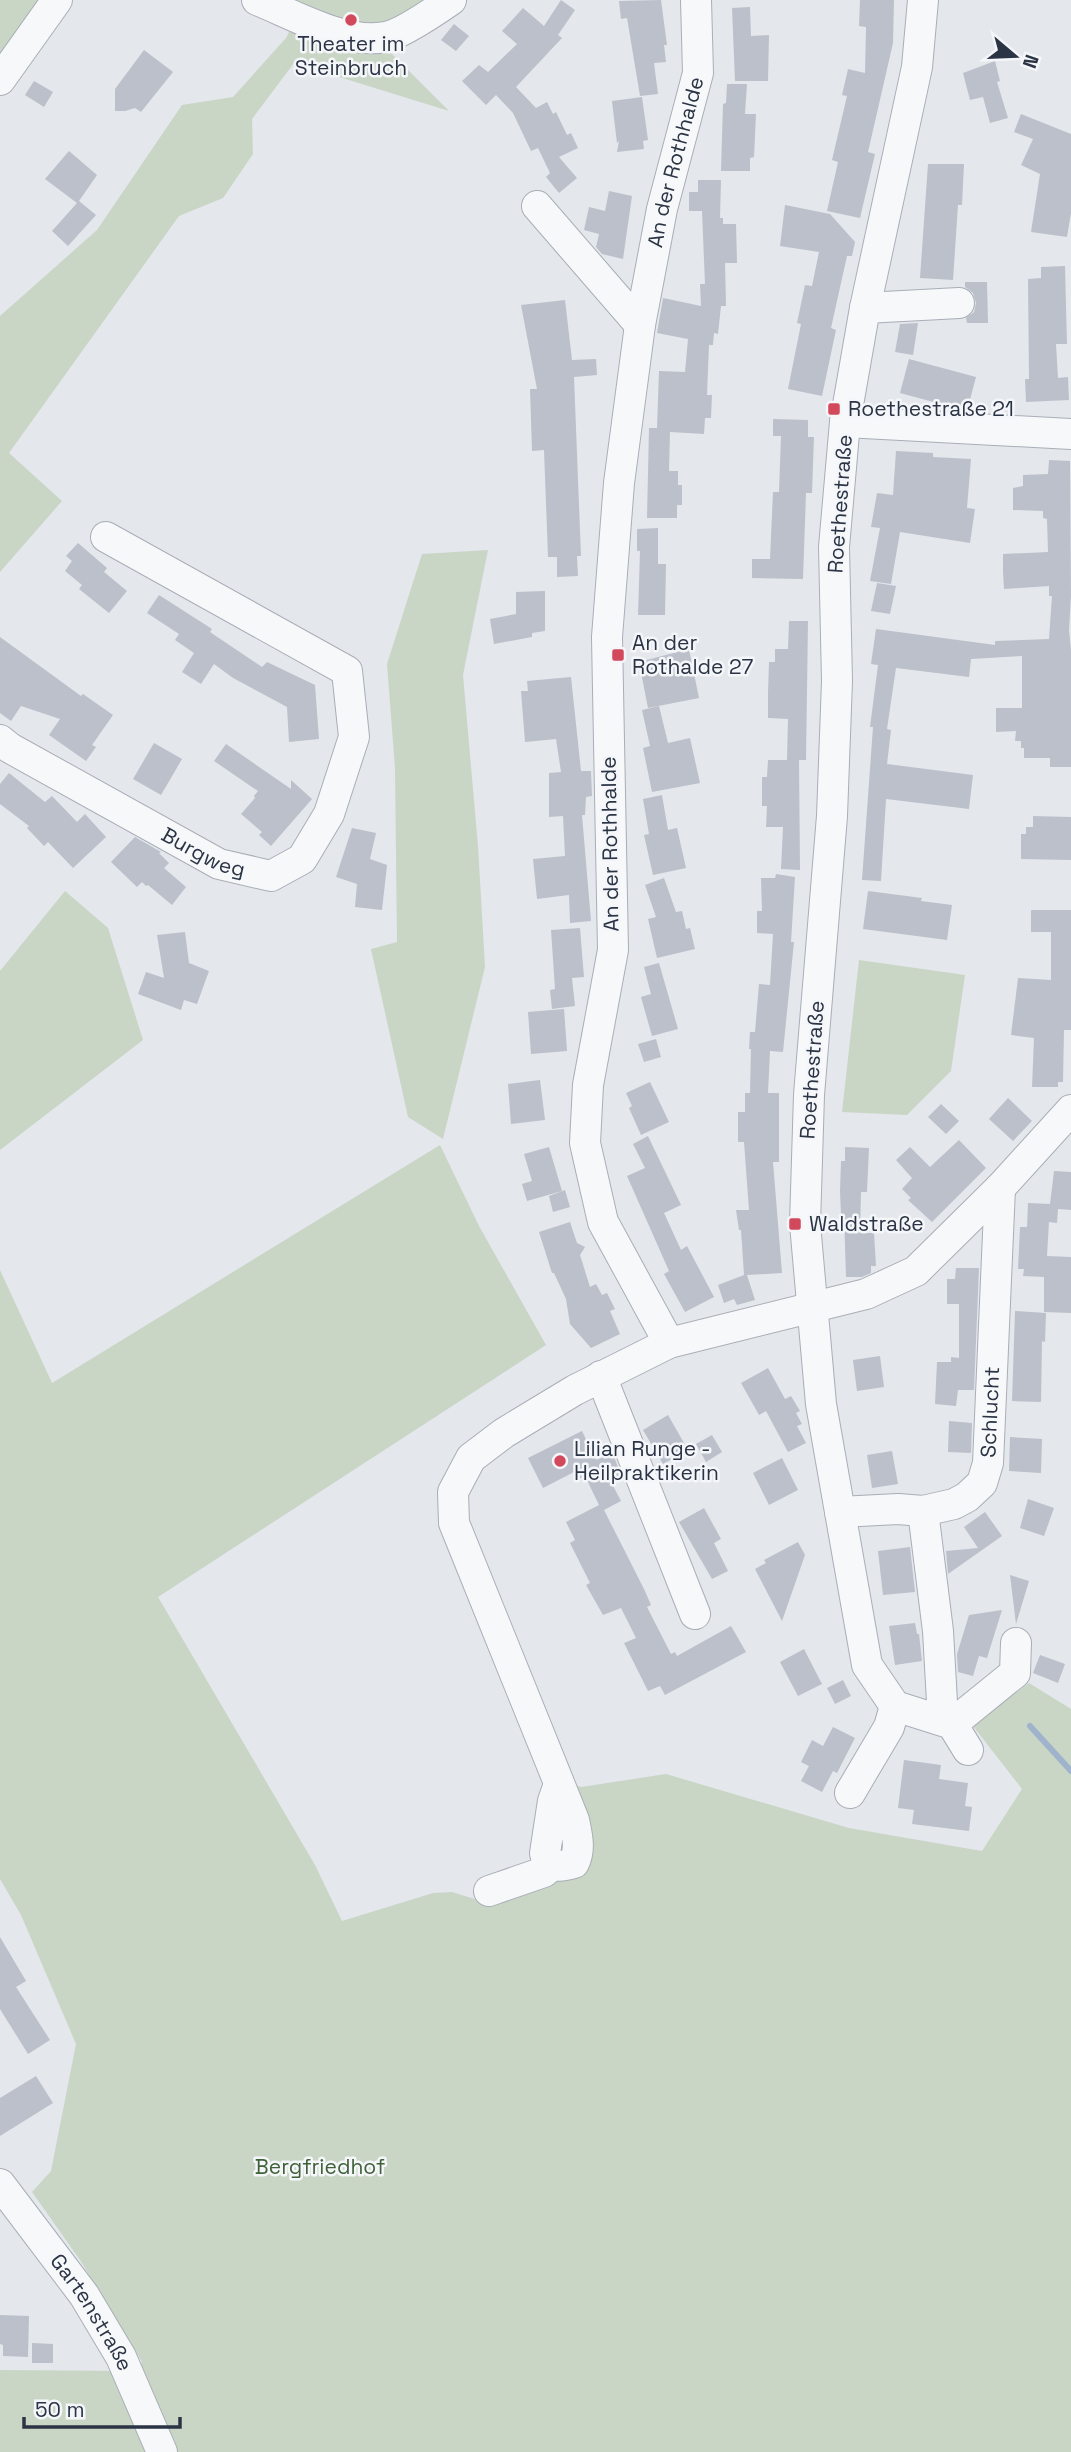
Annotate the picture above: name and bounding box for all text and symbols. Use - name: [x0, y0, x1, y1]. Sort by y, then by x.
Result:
- marker: Theater im Steinbruch: [343, 12, 359, 28]
- north arrow: [980, 21, 1050, 91]
- place label: Theater im Steinbruch: [295, 30, 407, 81]
- text: N: [1017, 51, 1044, 71]
- street label: An der Rothhalde: [641, 74, 709, 250]
- place label: Roethestraße 21: [848, 395, 1014, 422]
- marker: Roethestraße 21: [826, 401, 842, 417]
- street label: Roethestraße: [821, 434, 858, 574]
- place label: An der Rothalde 27: [632, 629, 753, 680]
- marker: An der Rothalde 27: [610, 647, 626, 663]
- street label: An der Rothhalde: [594, 756, 625, 932]
- street label: Burgweg: [157, 821, 248, 883]
- street label: Roethestraße: [793, 1000, 830, 1140]
- place label: Waldstraße: [809, 1210, 924, 1237]
- marker: Waldstraße: [787, 1216, 803, 1232]
- street label: Schlucht: [974, 1366, 1005, 1458]
- place label: Lilian Runge - Heilpraktikerin: [574, 1435, 719, 1486]
- marker: Lilian Runge - Heilpraktikerin: [552, 1453, 568, 1469]
- park label: Bergfriedhof: [255, 2153, 385, 2180]
- street label: Gartenstraße: [44, 2248, 139, 2375]
- scale bar: [24, 2386, 180, 2430]
- text: 50 m: [35, 2396, 85, 2423]

